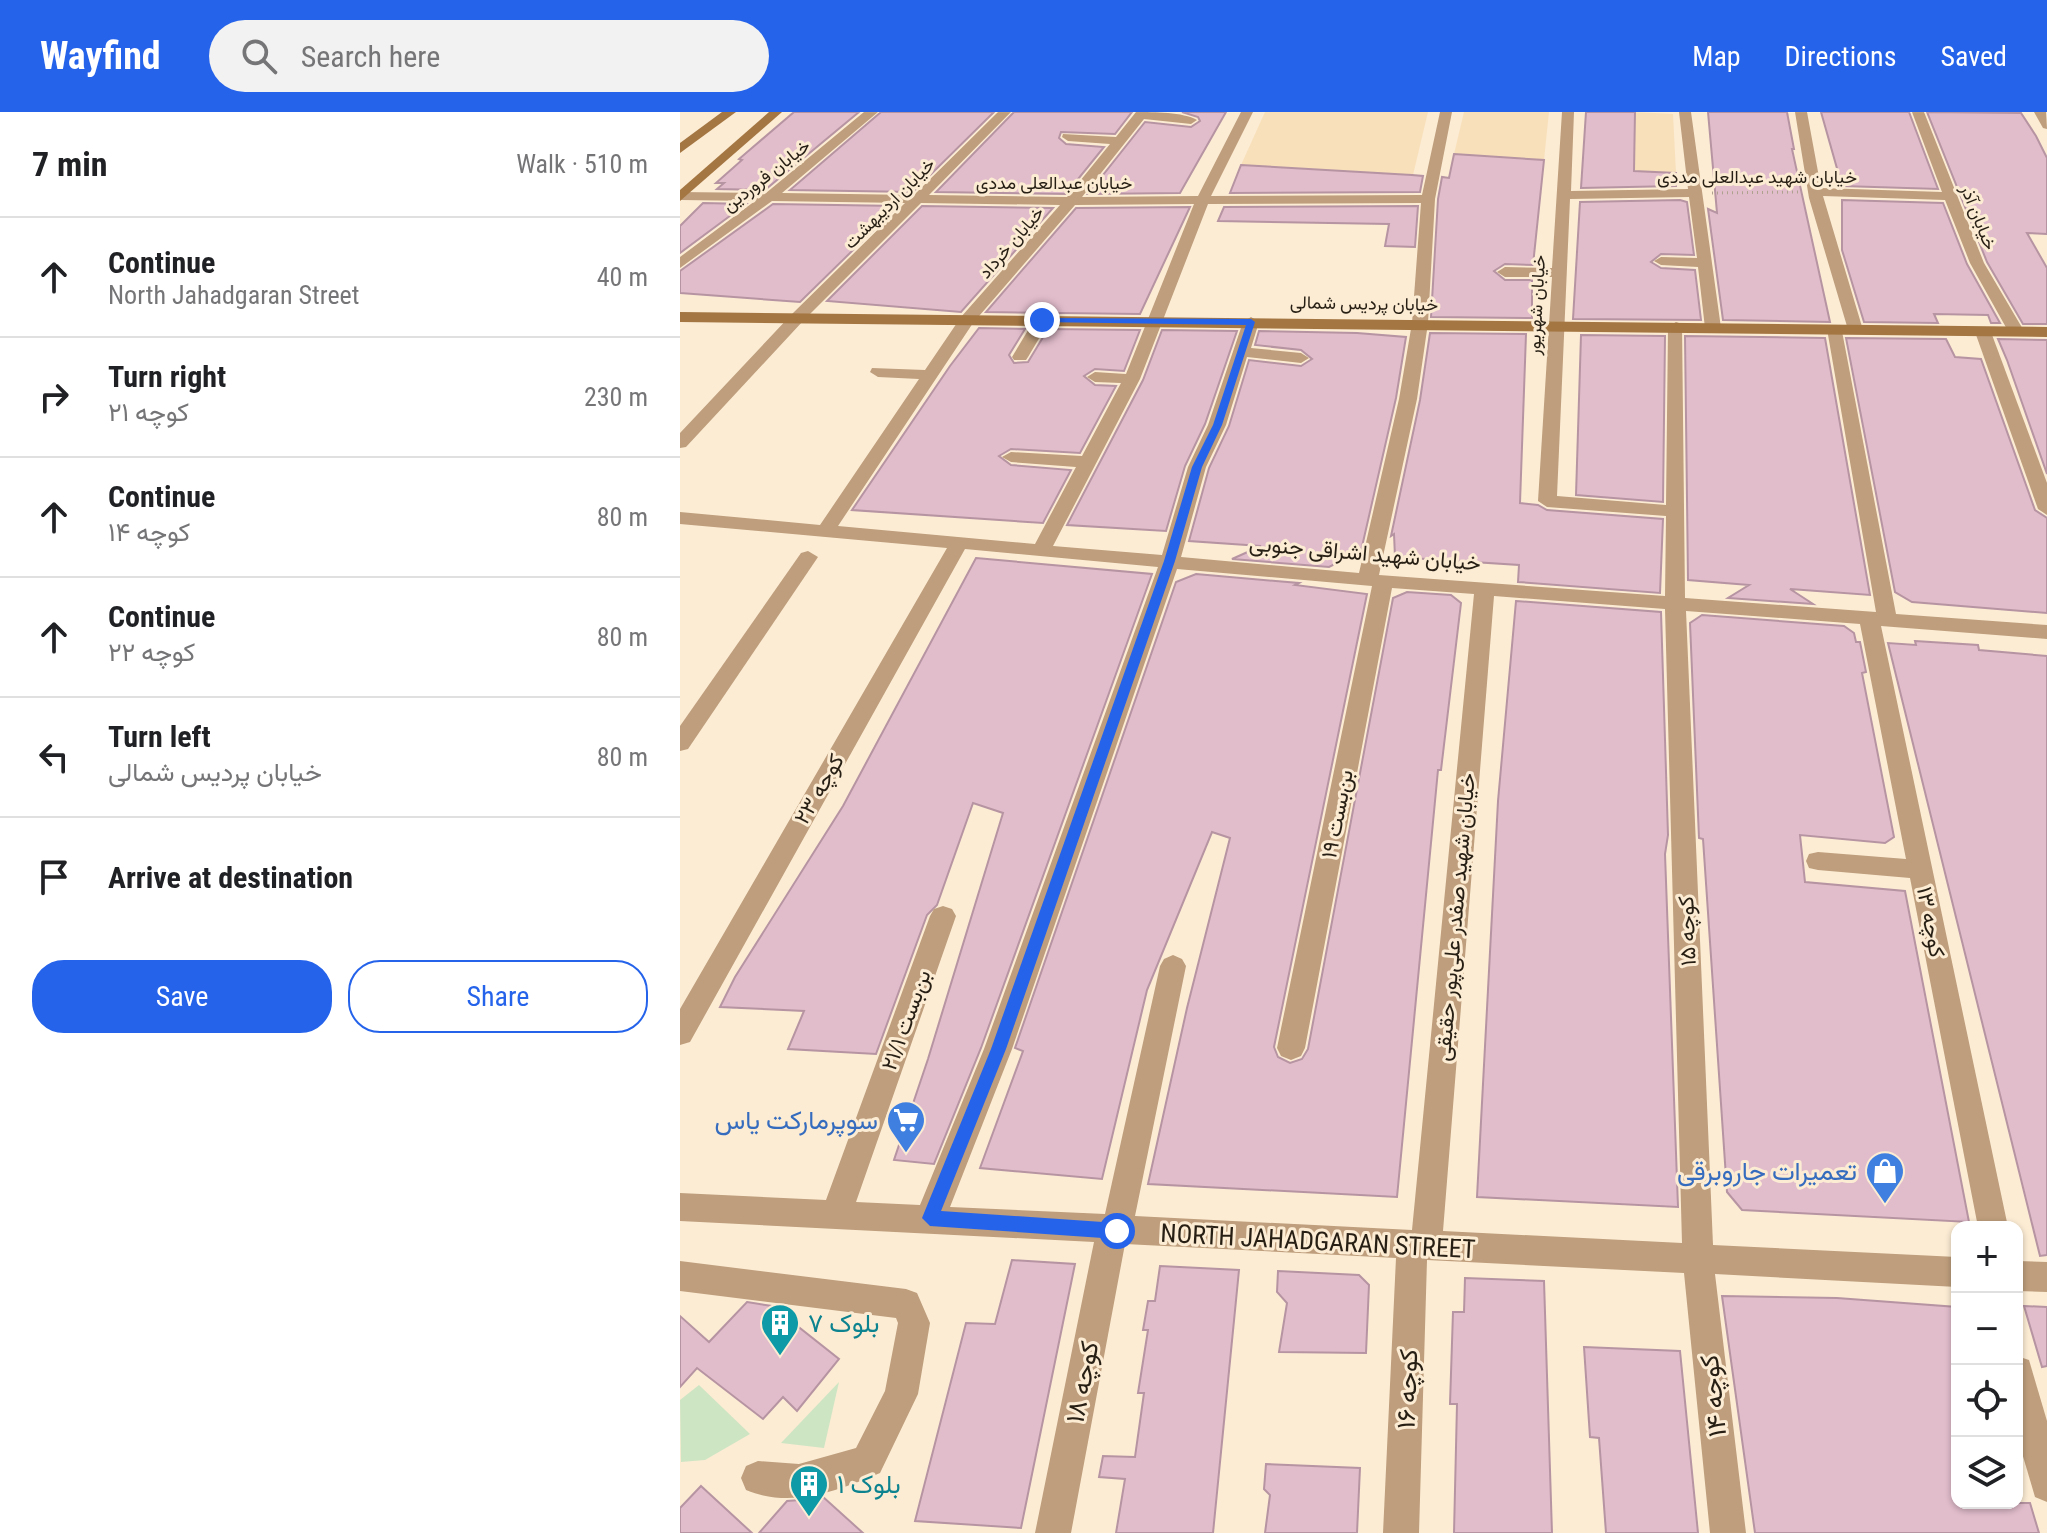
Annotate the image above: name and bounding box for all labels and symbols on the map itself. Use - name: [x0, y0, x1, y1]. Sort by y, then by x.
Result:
- street label: خیابان فروردین: [718, 134, 814, 216]
- street label: خیابان اردیبهشت: [839, 153, 940, 254]
- street label: خیابان شهید عبدالعلی مددی: [1657, 166, 1857, 188]
- street label: خیابان عبدالعلی مددی: [976, 172, 1132, 194]
- street label: خیابان آذر: [1955, 180, 2002, 253]
- street label: خیابان خرداد: [974, 202, 1049, 283]
- street label: خیابان شهریور: [1523, 254, 1550, 357]
- street label: خیابان پردیس شمالی: [1290, 291, 1438, 317]
- route end: [1024, 302, 1060, 338]
- street label: خیابان شهید اشراقی جنوبی: [1248, 530, 1482, 577]
- street label: کوچه ۲۳: [789, 749, 851, 829]
- street label: بن‌بست ۱۹: [1316, 768, 1359, 861]
- street label: خیابان شهید صفدر علی‌پور حقیقی: [1430, 772, 1482, 1062]
- street label: کوچه ۱۳: [1910, 884, 1950, 960]
- street label: کوچه ۱۵: [1673, 895, 1703, 966]
- street label: بن‌بست ۲۱/۱: [876, 966, 937, 1074]
- supermarket icon: سوپرمارکت یاس: [885, 1099, 927, 1154]
- place label: سوپرمارکت یاس: [714, 1105, 878, 1138]
- shop icon: تعمیرات جاروبرقی: [1864, 1150, 1906, 1205]
- place label: تعمیرات جاروبرقی: [1677, 1156, 1857, 1187]
- route start: [1099, 1213, 1135, 1249]
- street label: NORTH JAHADGARAN STREET: [1160, 1218, 1476, 1264]
- building icon: بلوک ۷: [759, 1302, 801, 1357]
- place label: بلوک ۷: [808, 1308, 880, 1339]
- street label: کوچه ۱۸: [1059, 1338, 1108, 1426]
- street label: کوچه ۱۶: [1391, 1348, 1426, 1430]
- street label: کوچه ۱۴: [1694, 1353, 1735, 1439]
- building icon: بلوک ۱: [788, 1463, 830, 1518]
- place label: بلوک ۱: [837, 1469, 901, 1500]

